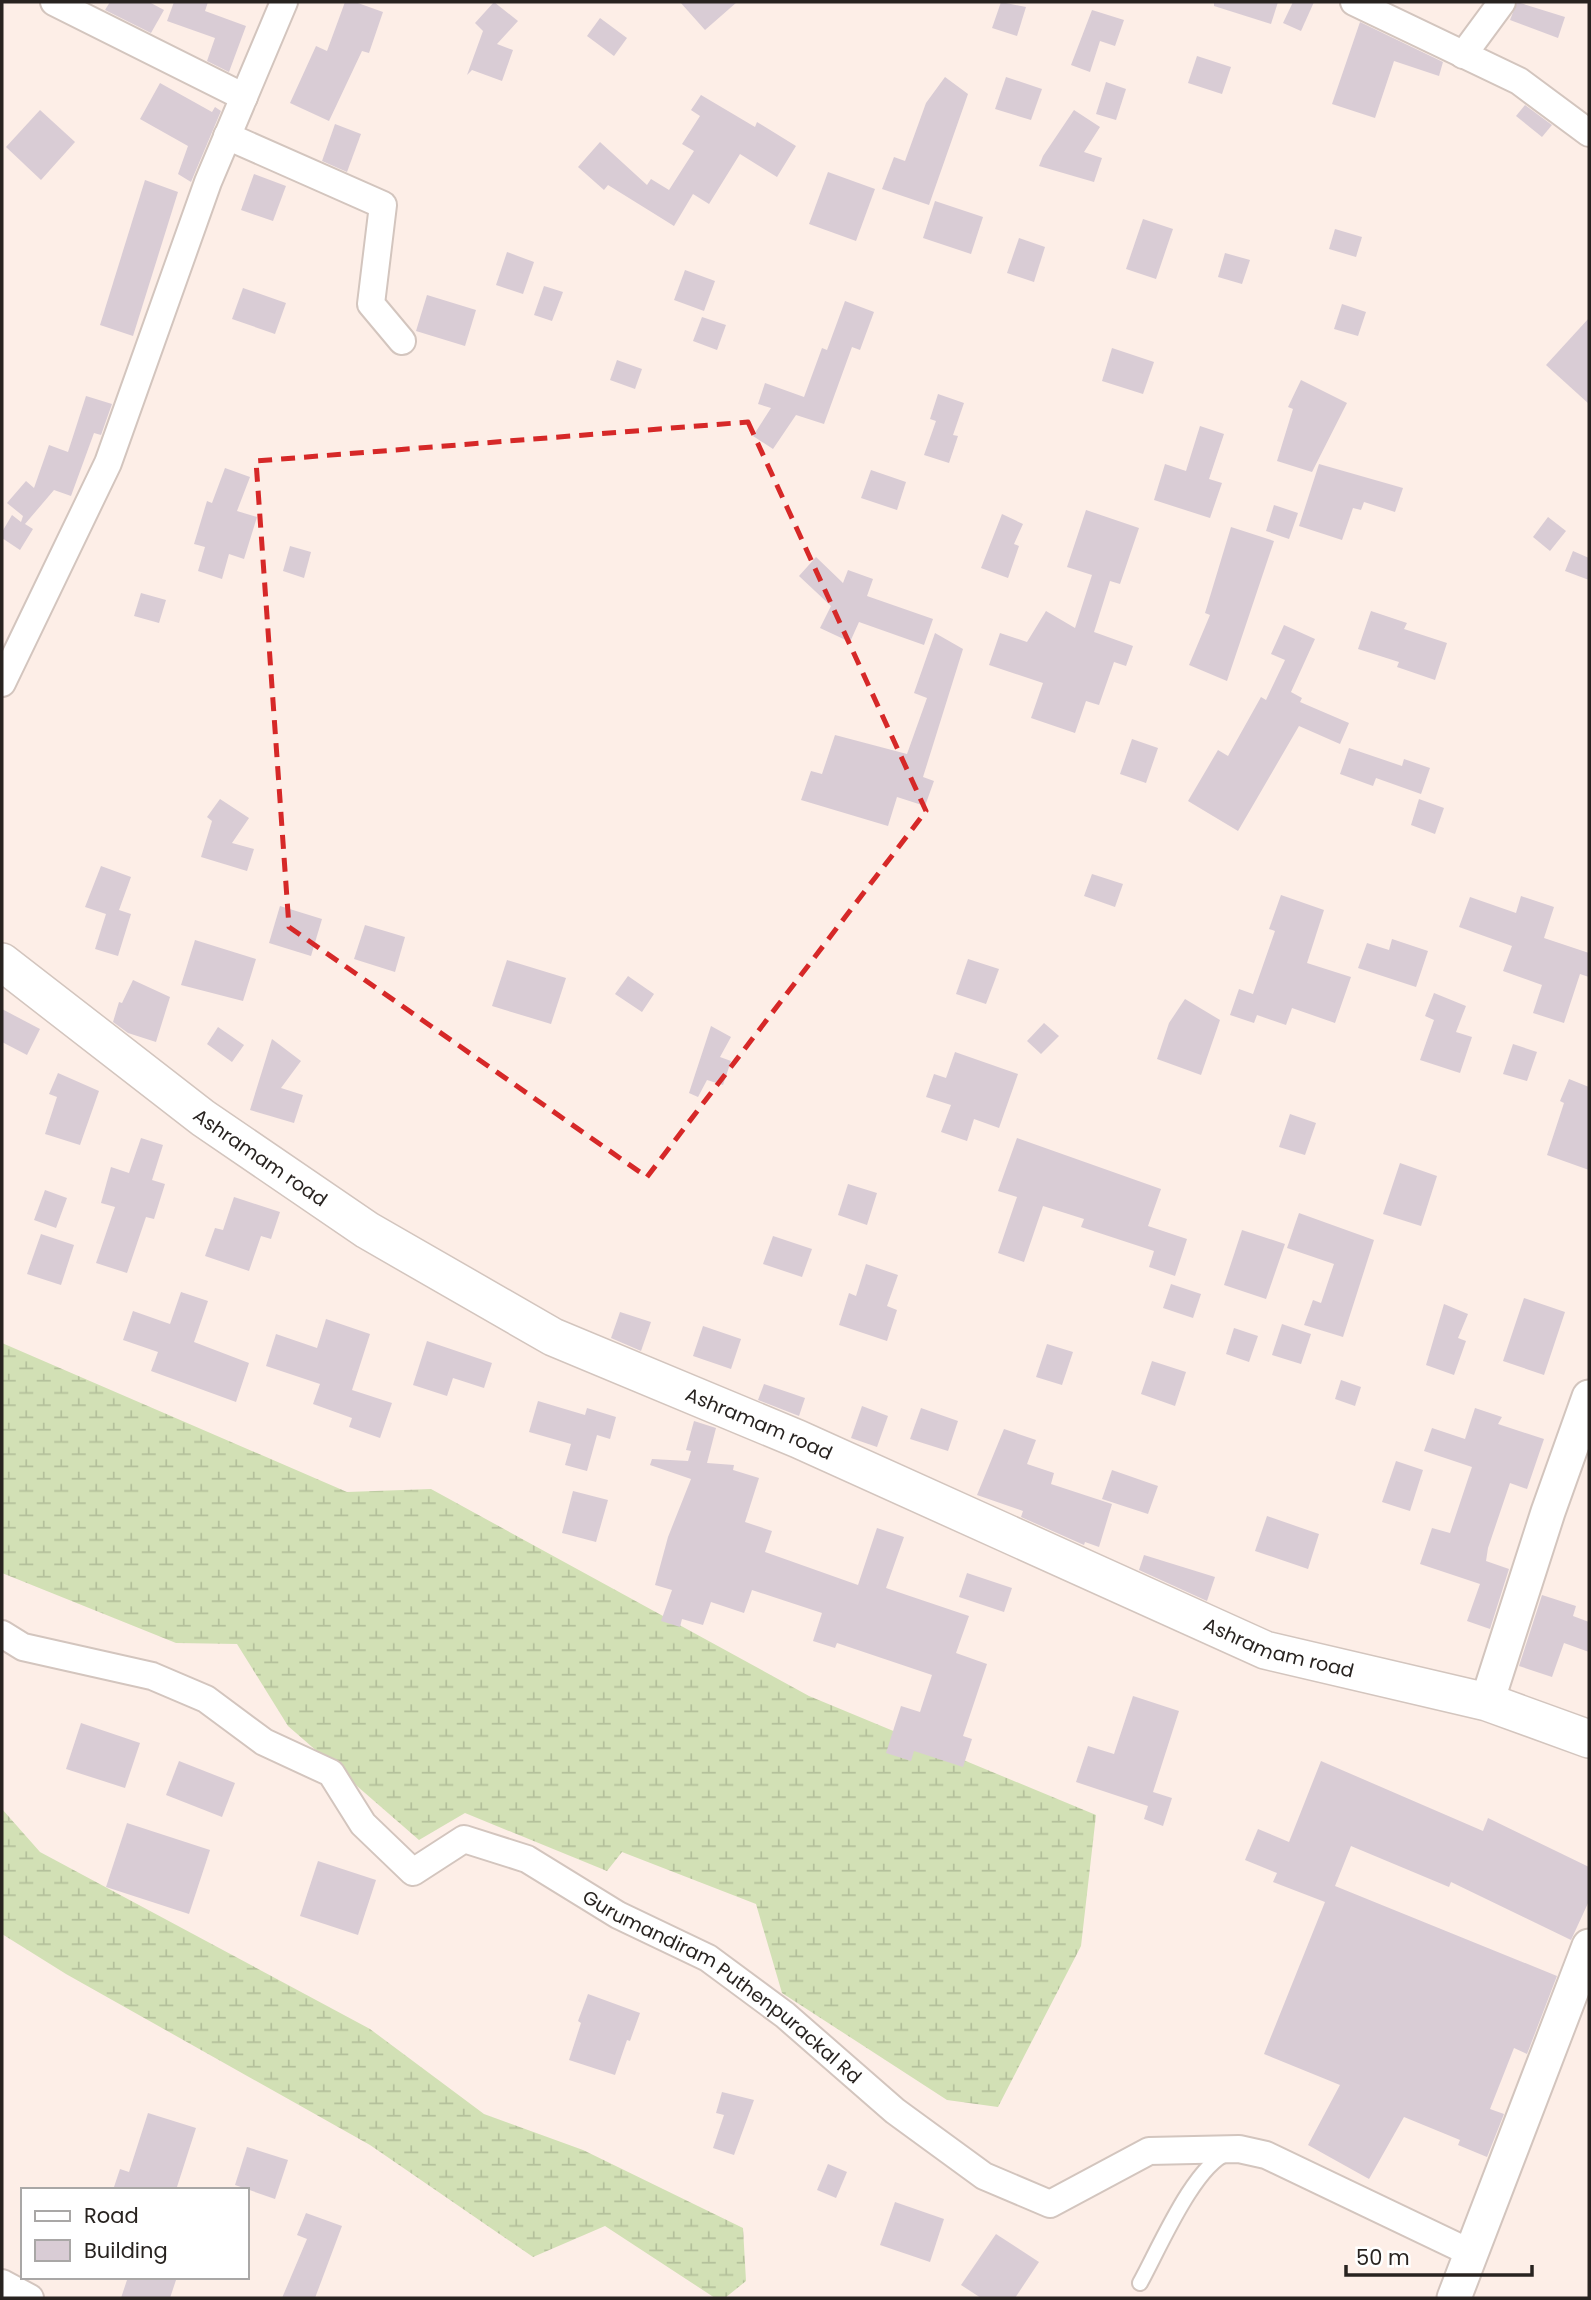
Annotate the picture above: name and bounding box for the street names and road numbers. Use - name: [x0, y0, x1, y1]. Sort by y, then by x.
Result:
- street label: Ashramam road: [188, 1102, 333, 1213]
- street label: Ashramam road: [682, 1380, 837, 1466]
- street label: Ashramam road: [1199, 1611, 1357, 1684]
- street label: Gurumandiram Puthenpurackal Rd: [578, 1883, 868, 2090]

